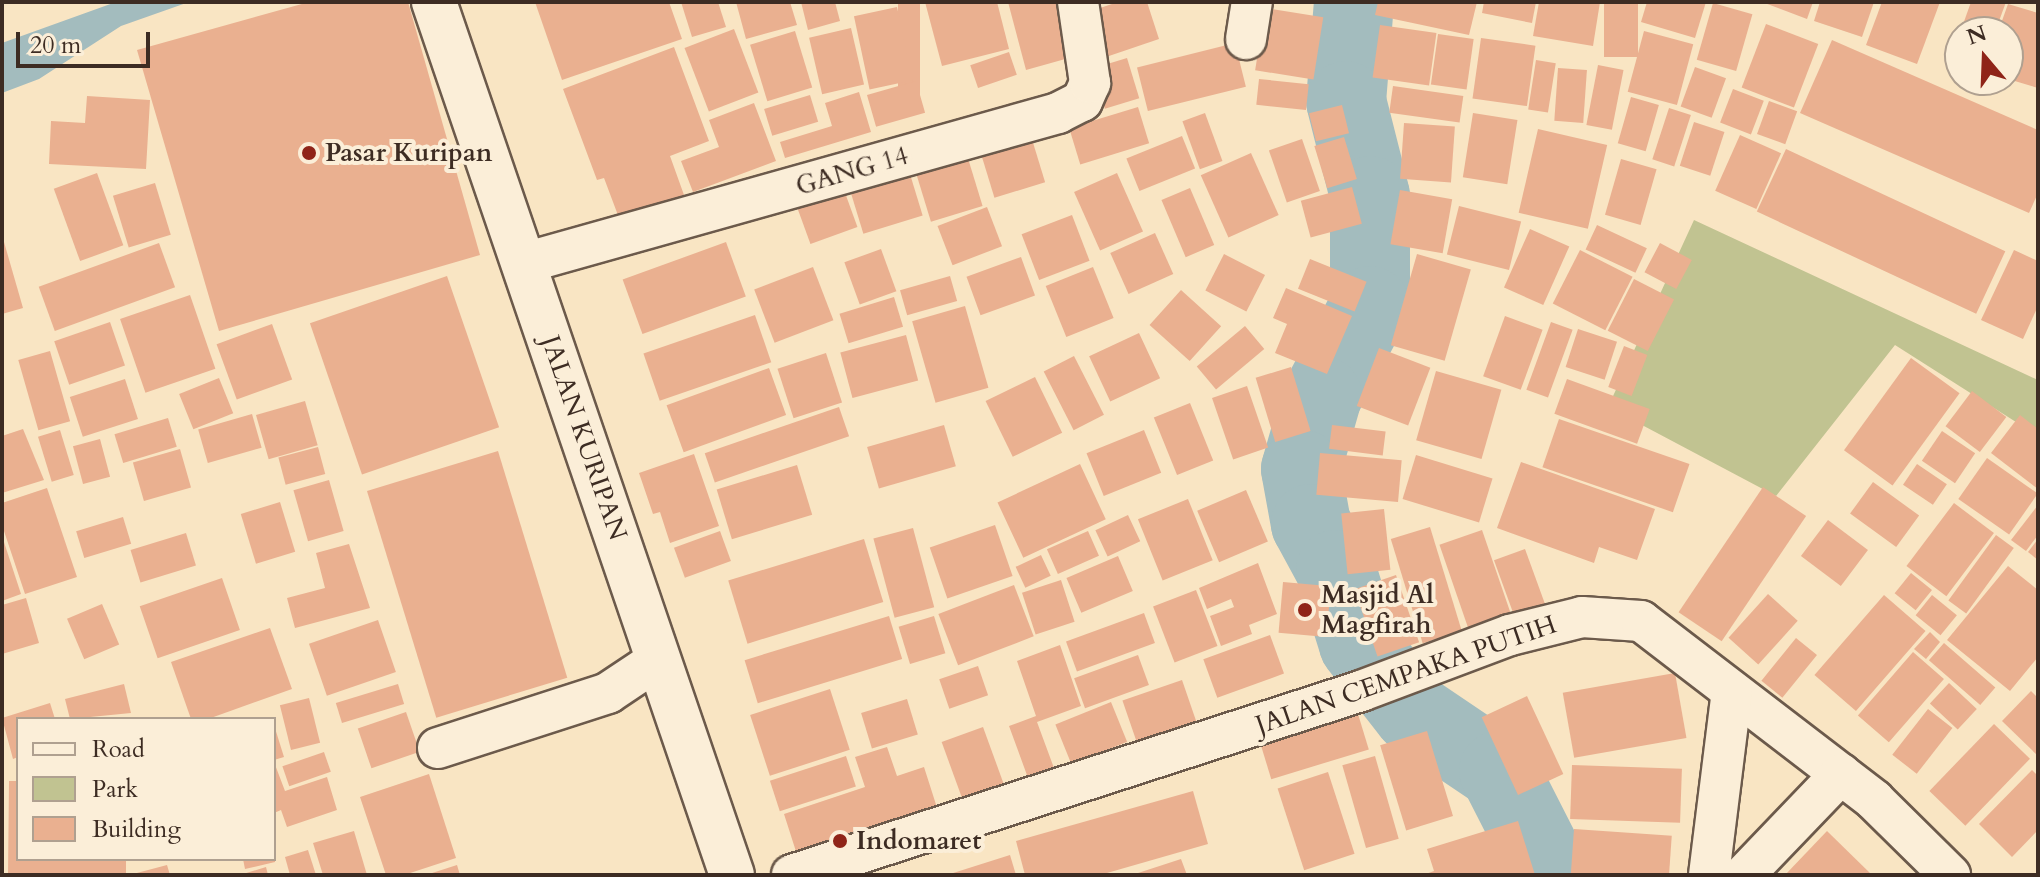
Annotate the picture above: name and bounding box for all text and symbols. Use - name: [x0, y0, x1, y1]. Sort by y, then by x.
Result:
- scale bar: [20, 16, 154, 66]
- north arrow: [1944, 16, 2024, 96]
- text: N: [1963, 18, 1991, 52]
- text: 20 m: [30, 29, 81, 62]
- place label: Pasar Kuripan: [325, 137, 493, 169]
- street label: GANG 14: [792, 140, 912, 202]
- marker: Pasar Kuripan: [300, 144, 318, 162]
- street label: JALAN KURIPAN: [534, 332, 634, 544]
- place label: Masjid Al Magfirah: [1321, 579, 1434, 640]
- marker: Masjid Al Magfirah: [1296, 601, 1314, 619]
- street label: JALAN CEMPAKA PUTIH: [1251, 609, 1561, 741]
- legend: [16, 717, 276, 861]
- text: Road: [92, 733, 145, 766]
- text: Park: [92, 773, 138, 806]
- text: Building: [92, 813, 181, 846]
- place label: Indomaret: [856, 825, 981, 857]
- marker: Indomaret: [831, 832, 849, 850]

